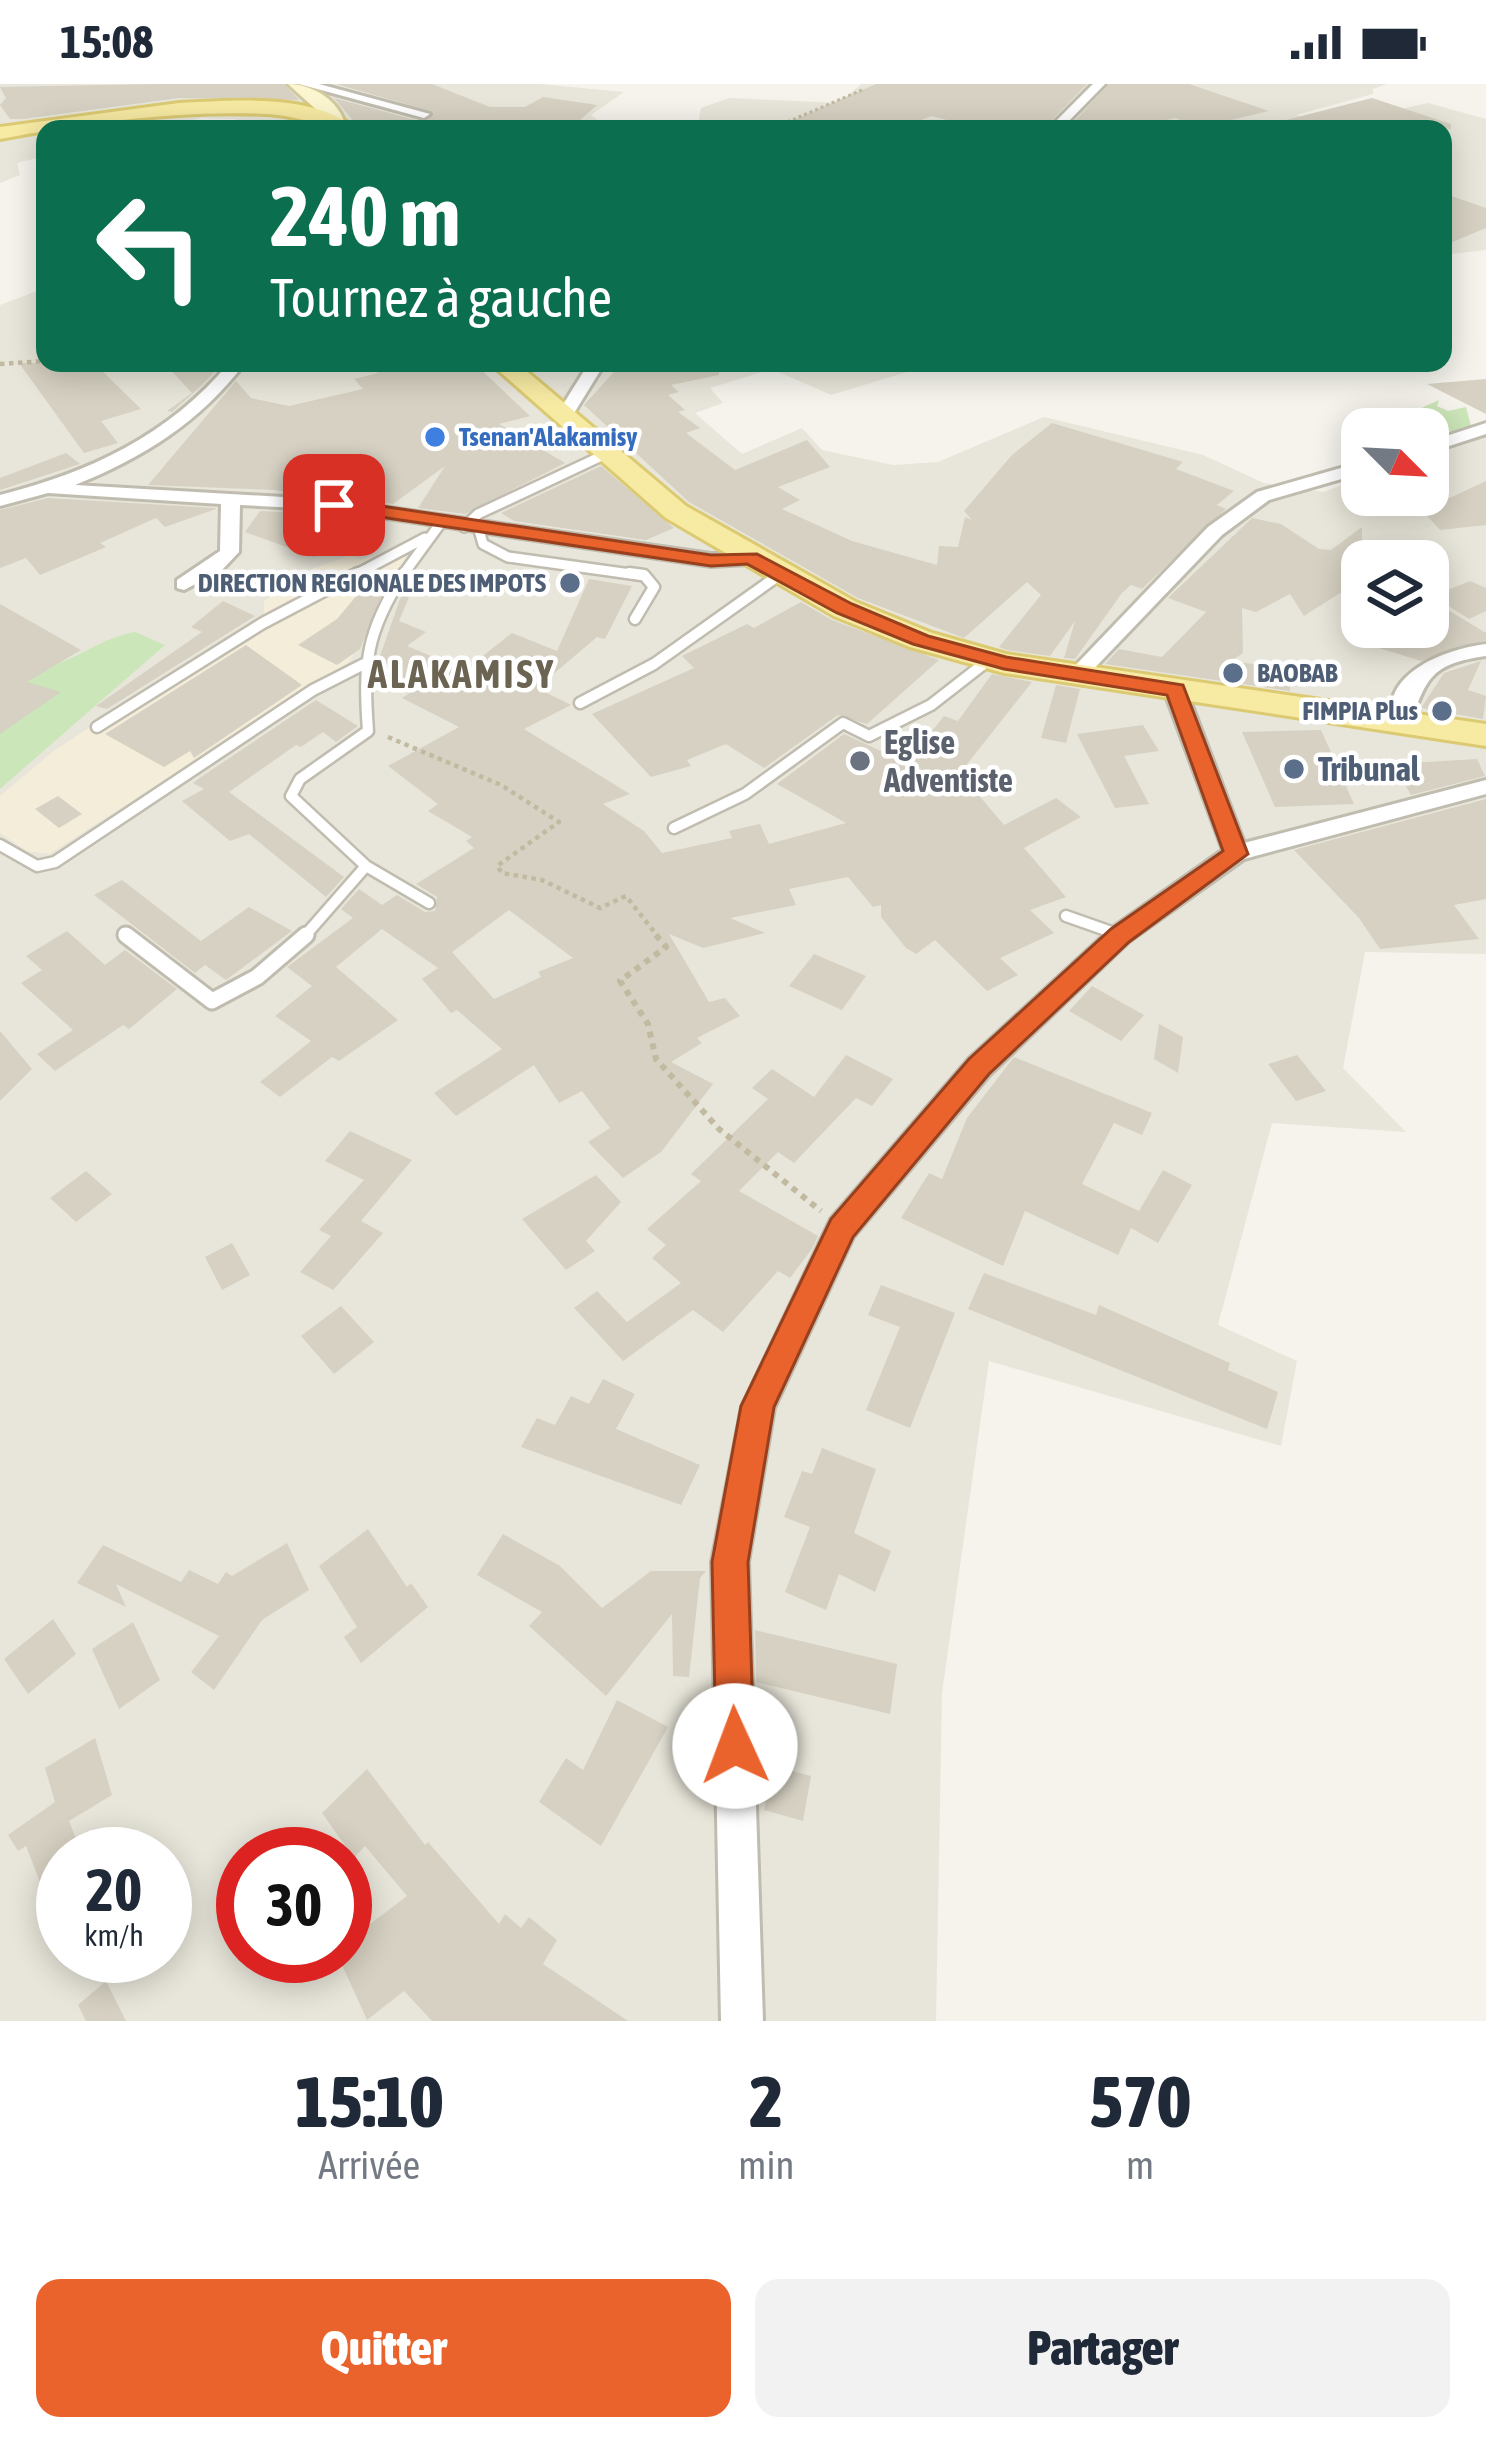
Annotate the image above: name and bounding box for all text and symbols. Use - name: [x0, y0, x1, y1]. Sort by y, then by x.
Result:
- text: 15:08: [60, 16, 154, 68]
- icon: left: [72, 168, 228, 324]
- text: 240 m: [270, 168, 460, 264]
- text: Tournez à gauche: [270, 267, 612, 328]
- north arrow: [1341, 408, 1449, 516]
- map controls: [1341, 408, 1449, 648]
- place label: Tsenan'Alakamisy: [459, 421, 637, 452]
- marker: Tsenan'Alakamisy: [422, 424, 448, 450]
- pin: [283, 454, 385, 556]
- icon: arrive: [301, 472, 367, 538]
- button: layers: [1341, 540, 1449, 648]
- place label: DIRECTION REGIONALE DES IMPOTS: [198, 567, 547, 598]
- marker: DIRECTION REGIONALE DES IMPOTS: [557, 570, 583, 596]
- district label: ALAKAMISY: [367, 652, 556, 696]
- place label: BAOBAB: [1257, 657, 1338, 688]
- marker: BAOBAB: [1220, 660, 1246, 686]
- place label: FIMPIA Plus: [1302, 695, 1418, 726]
- marker: FIMPIA Plus: [1429, 698, 1455, 724]
- place label: Eglise Adventiste: [883, 723, 1013, 799]
- marker: Eglise Adventiste: [847, 748, 873, 774]
- place label: Tribunal: [1318, 750, 1421, 788]
- marker: Tribunal: [1281, 756, 1307, 782]
- position arrow: [672, 1683, 798, 1809]
- speed limit sign: 30: [216, 1827, 372, 1983]
- text: 20: [86, 1855, 142, 1924]
- text: km/h: [84, 1918, 144, 1952]
- text: 15:10: [295, 2060, 443, 2142]
- text: 2: [749, 2060, 783, 2142]
- text: 570: [1089, 2060, 1191, 2142]
- text: Arrivée: [318, 2143, 420, 2187]
- text: min: [738, 2143, 794, 2187]
- text: m: [1126, 2143, 1154, 2187]
- button: Quitter: [36, 2279, 731, 2417]
- button: Partager: [755, 2279, 1450, 2417]

